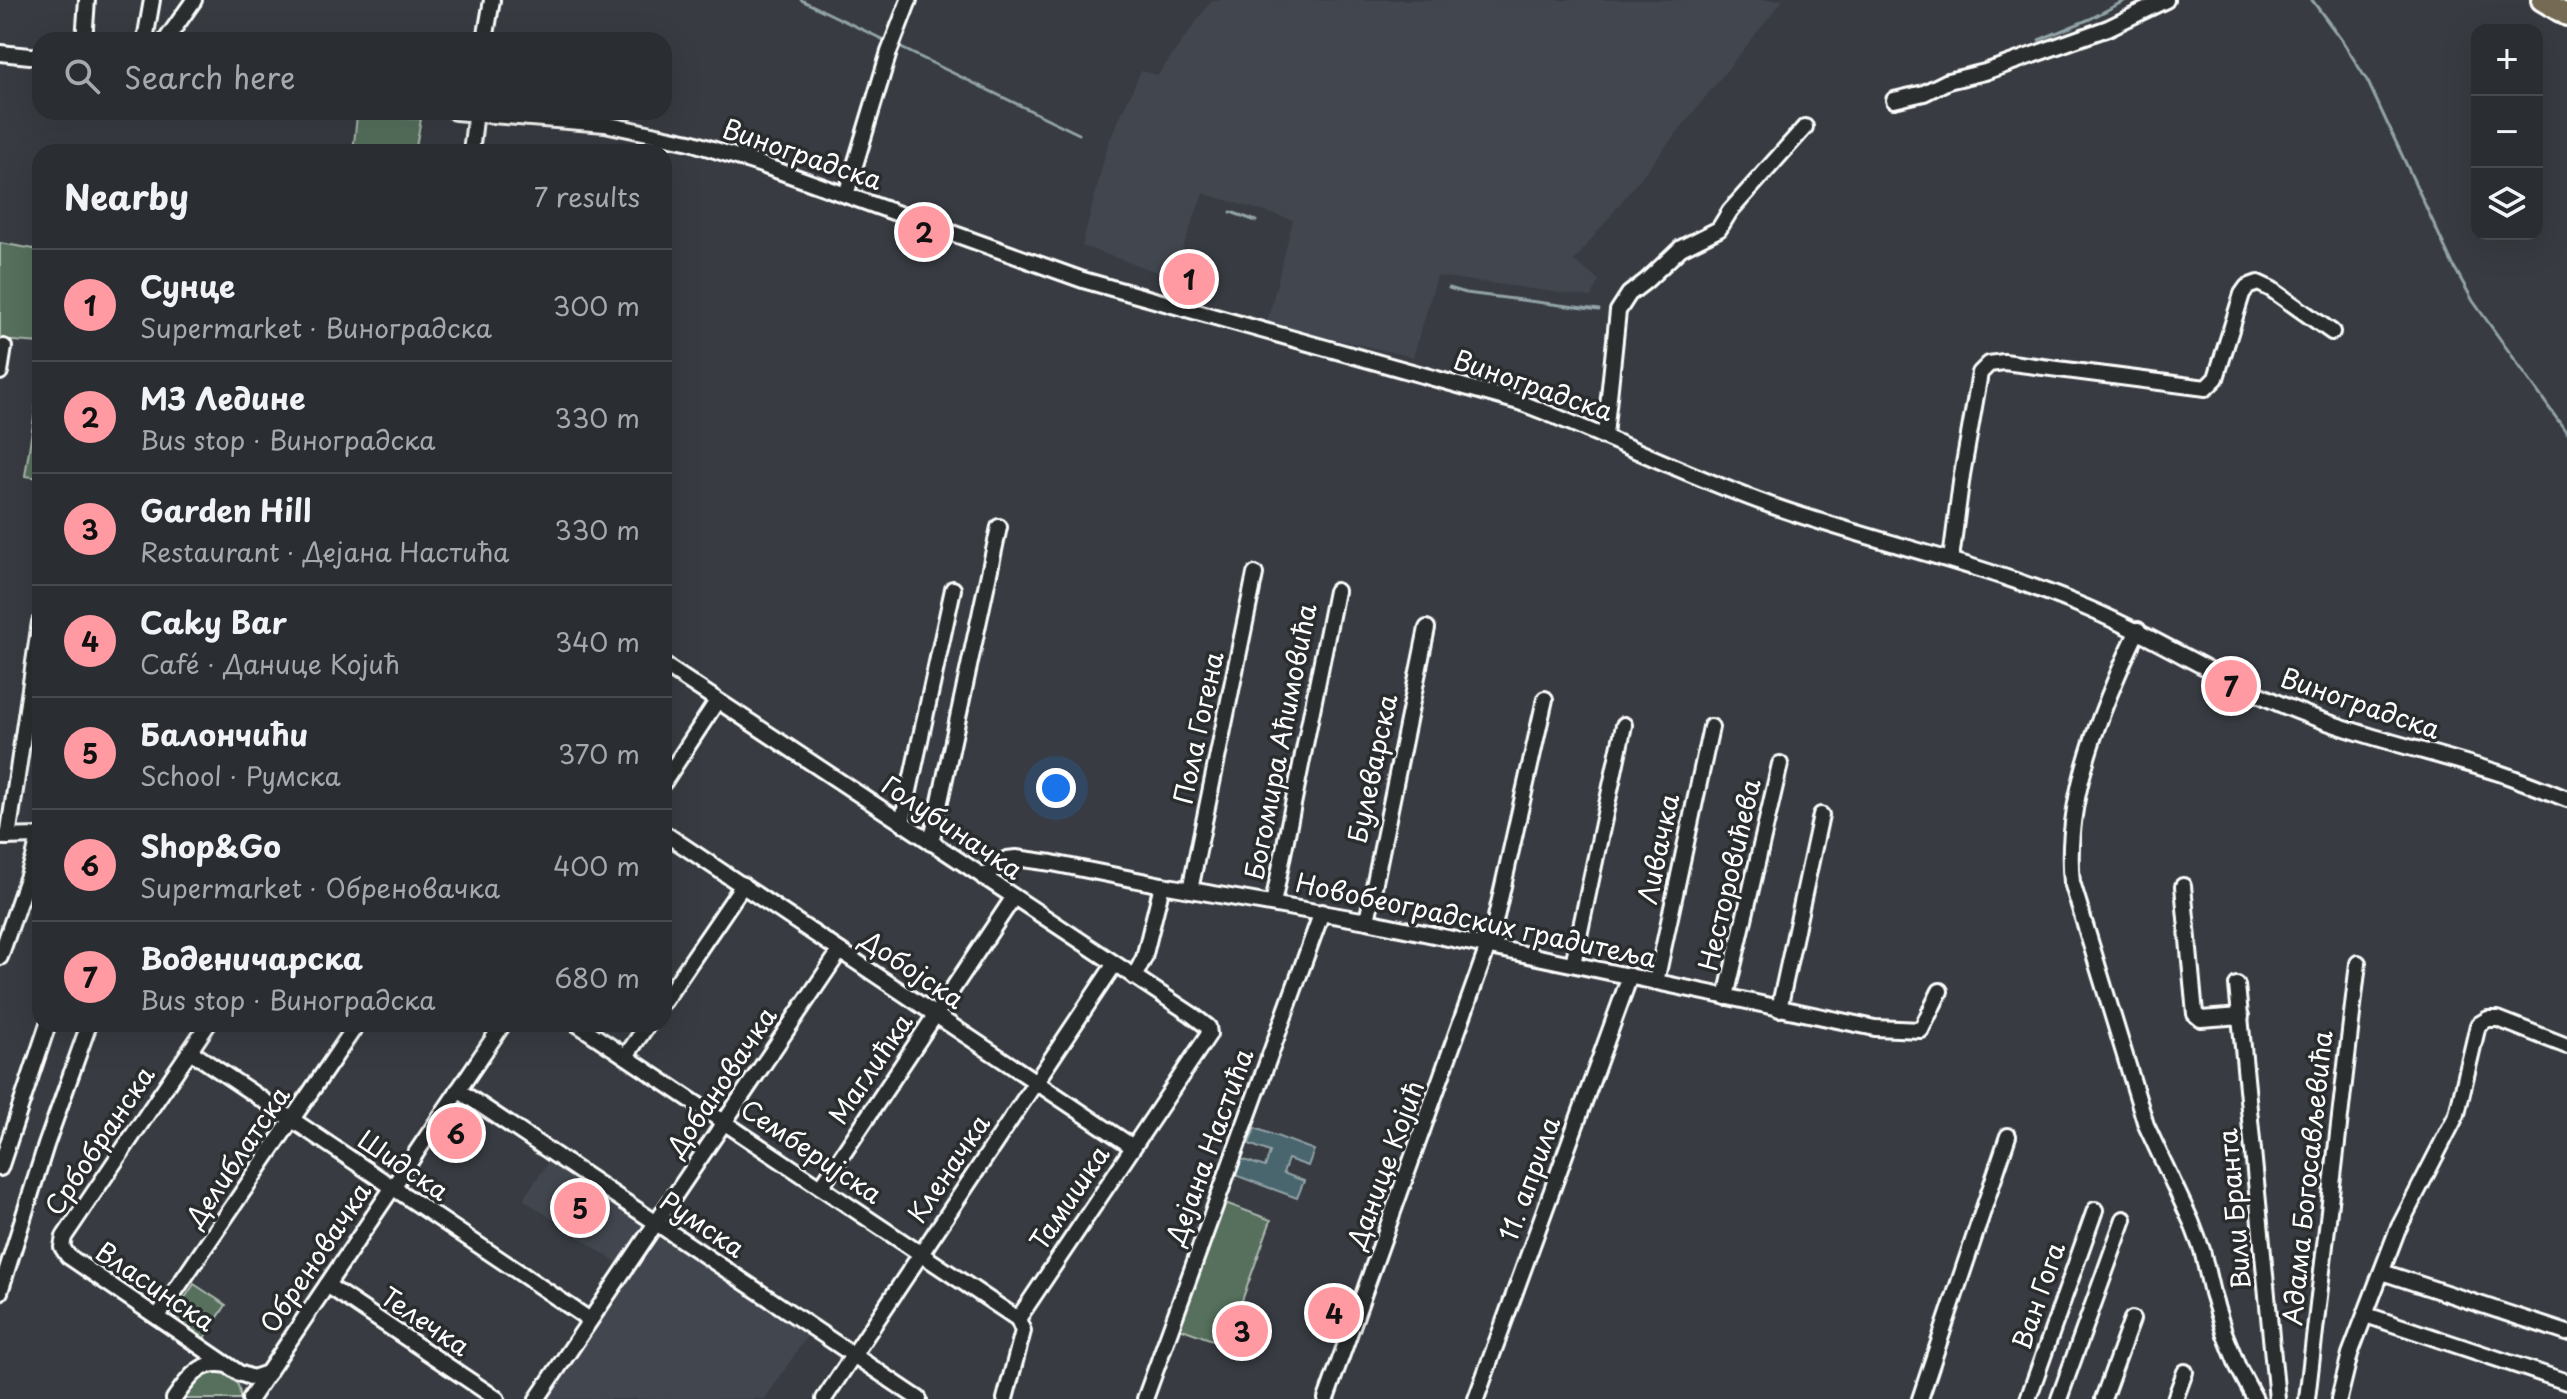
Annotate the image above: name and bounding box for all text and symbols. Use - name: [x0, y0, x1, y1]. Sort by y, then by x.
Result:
- map controls: [2471, 24, 2543, 240]
- button: +: [2471, 24, 2543, 96]
- search box: [32, 32, 672, 120]
- icon: search: [60, 54, 104, 98]
- text: Search here: [124, 54, 296, 99]
- button: −: [2471, 96, 2543, 168]
- street label: Виноградска: [718, 108, 888, 199]
- button: layers: [2471, 168, 2543, 240]
- text: Nearby: [64, 170, 189, 222]
- text: 7 results: [534, 177, 640, 216]
- pin: 2: [898, 202, 950, 262]
- pin: 1: [1163, 249, 1215, 309]
- text: Сунце: [140, 263, 235, 308]
- text: 1: [84, 286, 96, 325]
- text: 300 m: [553, 286, 640, 325]
- text: Supermarket · Виноградска: [140, 308, 492, 347]
- street label: Виноградска: [1449, 339, 1619, 430]
- text: МЗ Ледине: [140, 375, 306, 420]
- text: 2: [81, 398, 99, 437]
- text: 330 m: [555, 398, 640, 437]
- text: Bus stop · Виноградска: [140, 420, 435, 459]
- text: Garden Hill: [140, 487, 311, 532]
- text: 3: [81, 510, 99, 549]
- text: 330 m: [555, 510, 640, 549]
- text: Restaurant · Дејана Настића: [140, 532, 509, 571]
- text: Caky Bar: [140, 599, 287, 644]
- street label: Богомира Аћимовића: [1234, 600, 1326, 883]
- text: 4: [81, 622, 99, 661]
- text: 340 m: [555, 622, 640, 661]
- text: Café · Данице Којић: [140, 644, 400, 683]
- street label: Пола Гогена: [1162, 647, 1233, 807]
- pin: 7: [2205, 656, 2257, 716]
- street label: Виноградска: [2276, 657, 2446, 748]
- street label: Булеварска: [1337, 690, 1407, 847]
- text: Балончићи: [140, 711, 309, 756]
- text: 5: [82, 734, 98, 773]
- text: 370 m: [558, 734, 640, 773]
- text: School · Румска: [140, 756, 341, 795]
- street label: Голубиначка: [875, 765, 1032, 889]
- your location: [1036, 768, 1076, 808]
- street label: Несторовићева: [1687, 774, 1770, 975]
- street label: Ливачка: [1627, 789, 1688, 907]
- text: Shop&Go: [140, 823, 281, 868]
- text: 6: [81, 846, 99, 885]
- text: 400 m: [553, 846, 640, 885]
- street label: Новобеоградских градитеља: [1292, 862, 1661, 977]
- text: Supermarket · Обреновачка: [140, 868, 500, 907]
- street label: Добојска: [852, 919, 973, 1018]
- text: Воденичарска: [140, 935, 363, 980]
- text: 7: [83, 958, 97, 997]
- text: 680 m: [555, 958, 640, 997]
- text: Bus stop · Виноградска: [140, 980, 435, 1019]
- street label: Добановачка: [656, 998, 786, 1165]
- street label: Маглићка: [818, 1004, 922, 1132]
- street label: Адама Богосављевића: [2272, 1028, 2341, 1327]
- street label: Дејана Настића: [1155, 1042, 1262, 1251]
- street label: Србобранска: [34, 1057, 164, 1223]
- street label: Данице Којић: [1336, 1075, 1433, 1255]
- street label: Делиблатска: [175, 1077, 299, 1235]
- street label: Семберијска: [733, 1089, 891, 1213]
- pin: 6: [430, 1103, 482, 1163]
- street label: Кленачка: [897, 1105, 999, 1231]
- street label: 11. априла: [1488, 1110, 1569, 1246]
- street label: Шидска: [351, 1120, 458, 1210]
- street label: Вили Бранта: [2207, 1127, 2260, 1291]
- street label: Тамишка: [1019, 1136, 1119, 1257]
- street label: Обреновачка: [250, 1173, 380, 1340]
- pin: 5: [554, 1178, 606, 1238]
- street label: Румска: [653, 1181, 754, 1267]
- street label: Власинска: [88, 1231, 224, 1341]
- street label: Ван Гога: [2001, 1236, 2074, 1354]
- street label: Телечка: [374, 1277, 479, 1365]
- pin: 4: [1308, 1283, 1360, 1343]
- pin: 3: [1216, 1301, 1268, 1361]

